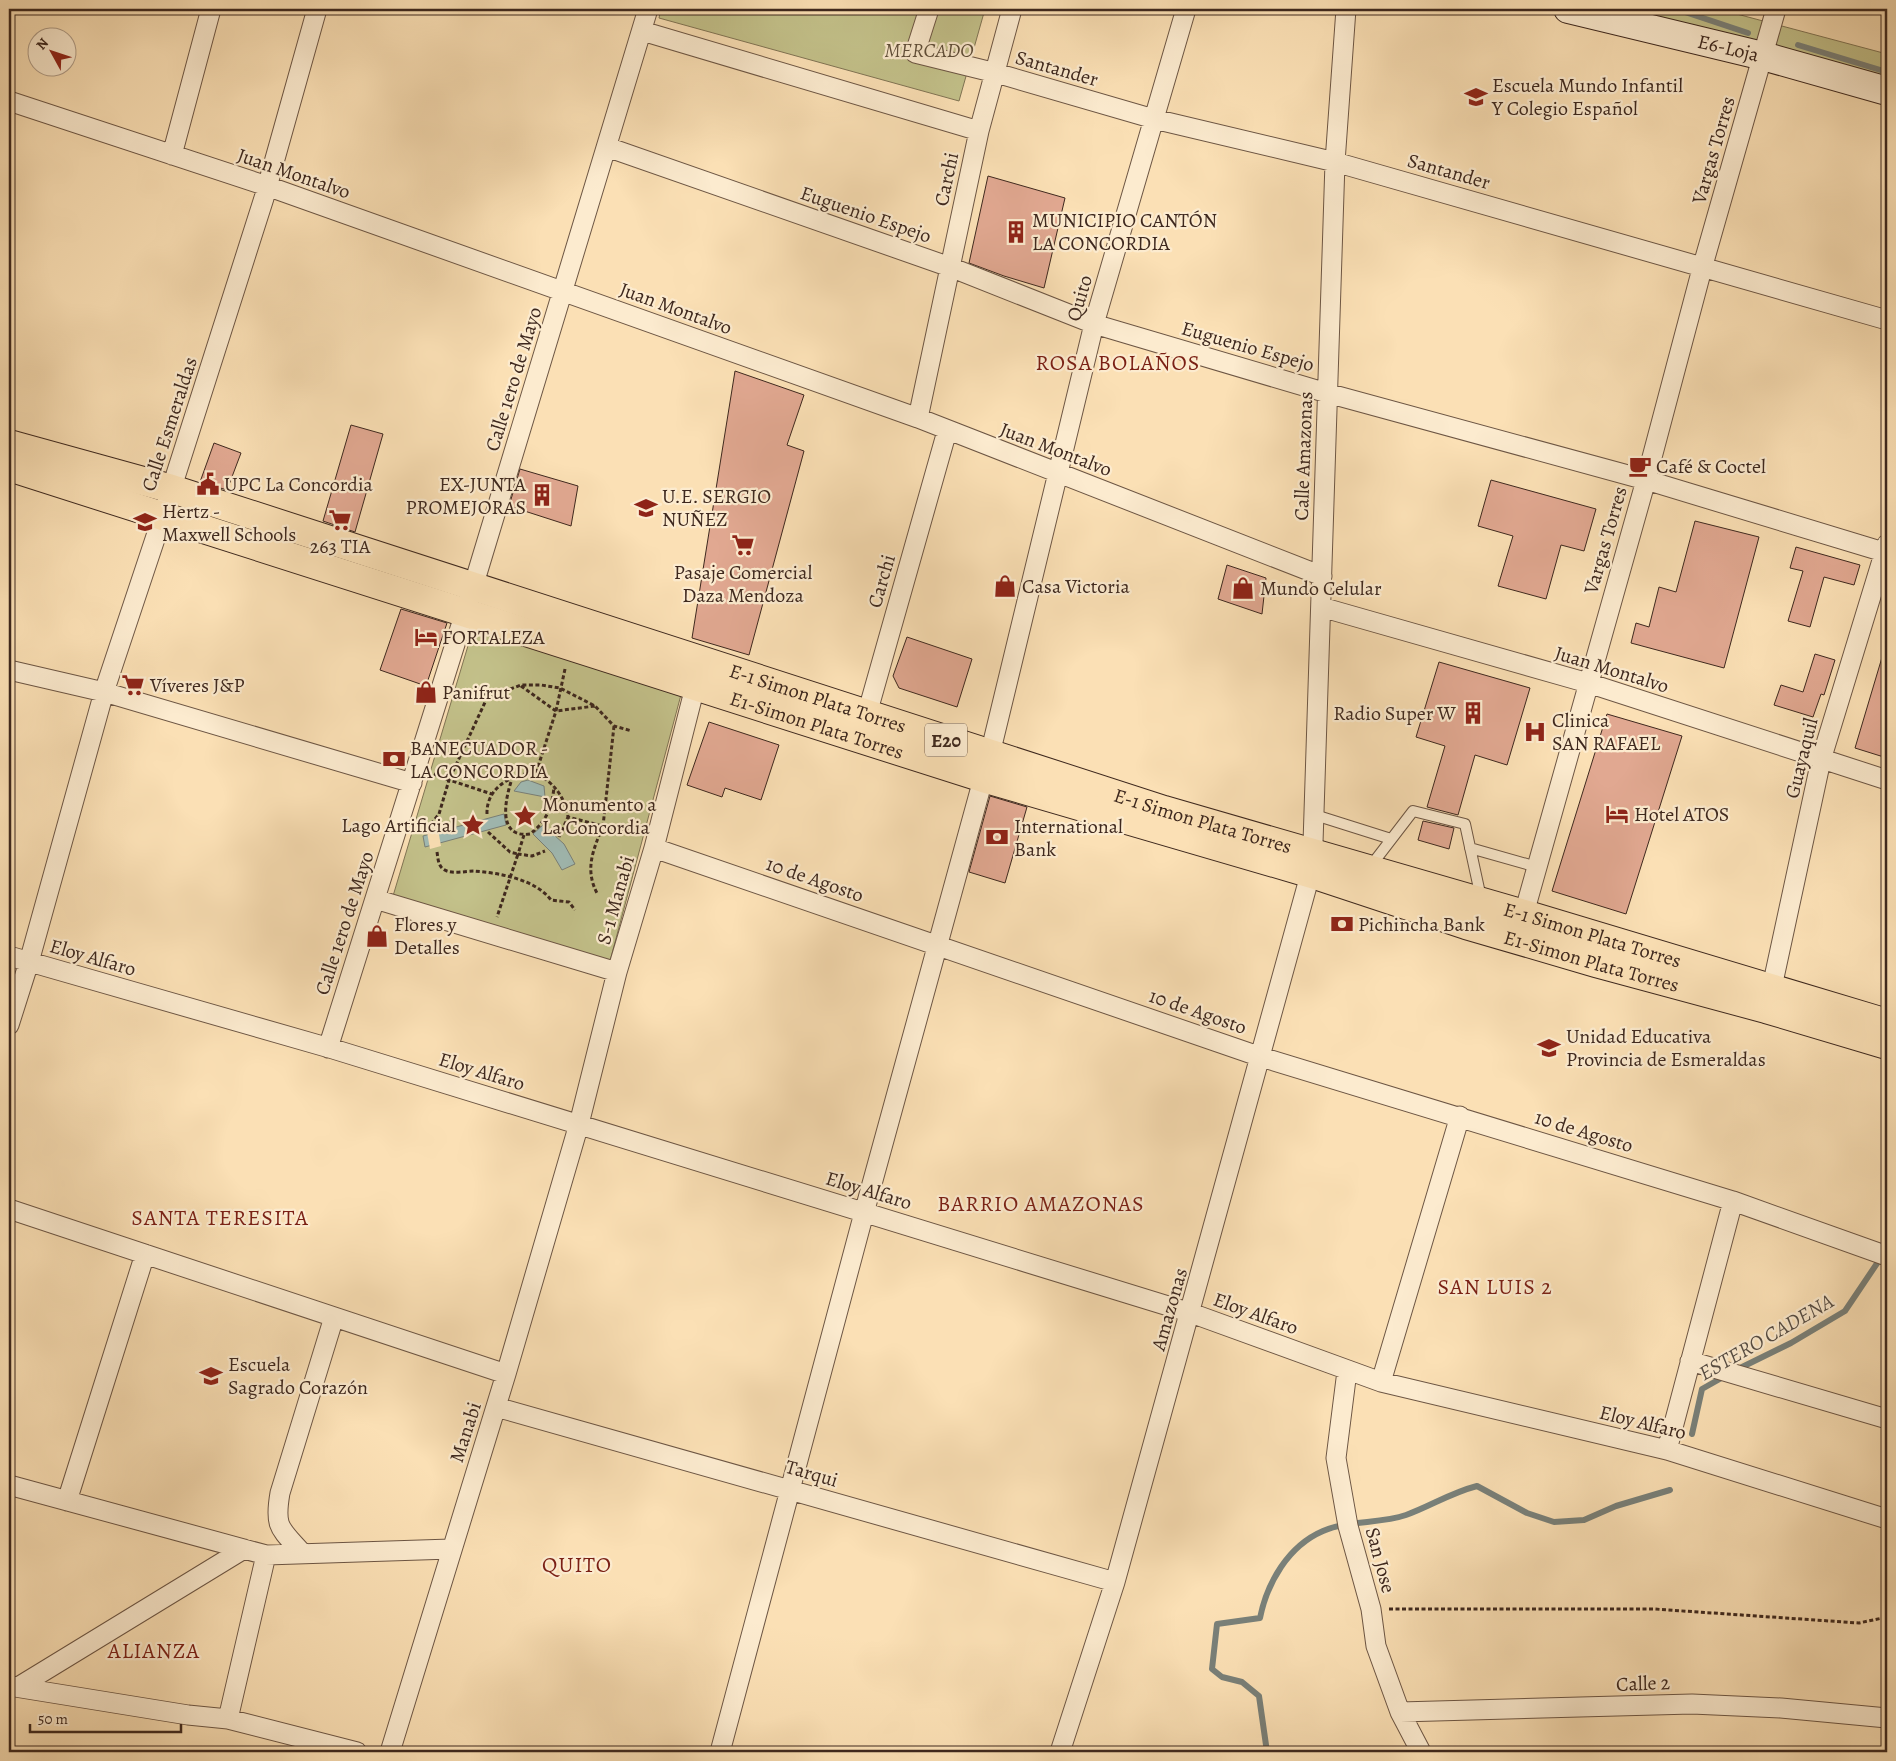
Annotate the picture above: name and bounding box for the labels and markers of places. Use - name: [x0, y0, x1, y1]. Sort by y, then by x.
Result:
- place label: Escuela Mundo Infantil Y Colegio Español: [1491, 72, 1683, 122]
- school or university icon: Escuela Mundo Infantil Y Colegio Español: [1463, 84, 1489, 110]
- place label: MUNICIPIO CANTÓN LA CONCORDIA: [1032, 207, 1217, 257]
- building icon: MUNICIPIO CANTÓN LA CONCORDIA: [1003, 219, 1029, 245]
- cafe icon: Café & Coctel: [1627, 453, 1653, 479]
- place label: Café & Coctel: [1656, 453, 1766, 480]
- public building icon: UPC La Concordia: [195, 471, 221, 497]
- place label: UPC La Concordia: [224, 471, 374, 498]
- place label: EX-JUNTA PROMEJORAS: [405, 471, 526, 521]
- building icon: EX-JUNTA PROMEJORAS: [529, 482, 555, 508]
- place label: U.E. SERGIO NUÑEZ: [662, 483, 771, 533]
- school or university icon: U.E. SERGIO NUÑEZ: [633, 495, 659, 521]
- place label: Hertz - Maxwell Schools: [162, 498, 296, 548]
- supermarket icon: 263 TIA: [327, 507, 353, 533]
- school or university icon: Hertz - Maxwell Schools: [132, 509, 158, 535]
- supermarket icon: Pasaje Comercial Daza Mendoza: [730, 532, 756, 558]
- place label: 263 TIA: [310, 533, 371, 560]
- place label: Pasaje Comercial Daza Mendoza: [674, 559, 812, 609]
- shop icon: Casa Victoria: [992, 573, 1018, 599]
- place label: Casa Victoria: [1022, 573, 1131, 600]
- shop icon: Mundo Celular: [1230, 575, 1256, 601]
- place label: Mundo Celular: [1260, 575, 1382, 602]
- hotel icon: FORTALEZA: [413, 624, 439, 650]
- place label: FORTALEZA: [442, 624, 545, 651]
- supermarket icon: Víveres J&P: [120, 672, 146, 698]
- place label: Víveres J&P: [149, 672, 245, 699]
- shop icon: Panifrut: [413, 679, 439, 705]
- place label: Panifrut: [442, 679, 511, 706]
- place label: Radio Super W: [1333, 700, 1456, 727]
- building icon: Radio Super W: [1460, 700, 1486, 726]
- place label: Clinica SAN RAFAEL: [1552, 707, 1661, 757]
- hospital icon: Clinica SAN RAFAEL: [1522, 719, 1548, 745]
- place label: BANECUADOR - LA CONCORDIA: [410, 735, 548, 785]
- bank icon: BANECUADOR - LA CONCORDIA: [381, 746, 407, 772]
- place label: Monumento a La Concordia: [542, 791, 657, 841]
- hotel icon: Hotel ATOS: [1604, 801, 1630, 827]
- place label: Hotel ATOS: [1634, 801, 1729, 828]
- place icon: Monumento a La Concordia: [512, 803, 538, 829]
- place label: Lago Artificial: [341, 812, 456, 839]
- place icon: Lago Artificial: [460, 812, 486, 838]
- place label: International Bank: [1014, 813, 1123, 863]
- bank icon: International Bank: [984, 824, 1010, 850]
- place label: Flores y Detalles: [394, 911, 460, 961]
- bank icon: Pichincha Bank: [1329, 911, 1355, 937]
- place label: Pichincha Bank: [1358, 911, 1485, 938]
- shop icon: Flores y Detalles: [364, 923, 390, 949]
- place label: Unidad Educativa Provincia de Esmeraldas: [1566, 1023, 1766, 1073]
- school or university icon: Unidad Educativa Provincia de Esmeraldas: [1536, 1035, 1562, 1061]
- place label: Escuela Sagrado Corazón: [228, 1351, 368, 1401]
- school or university icon: Escuela Sagrado Corazón: [198, 1363, 224, 1389]

